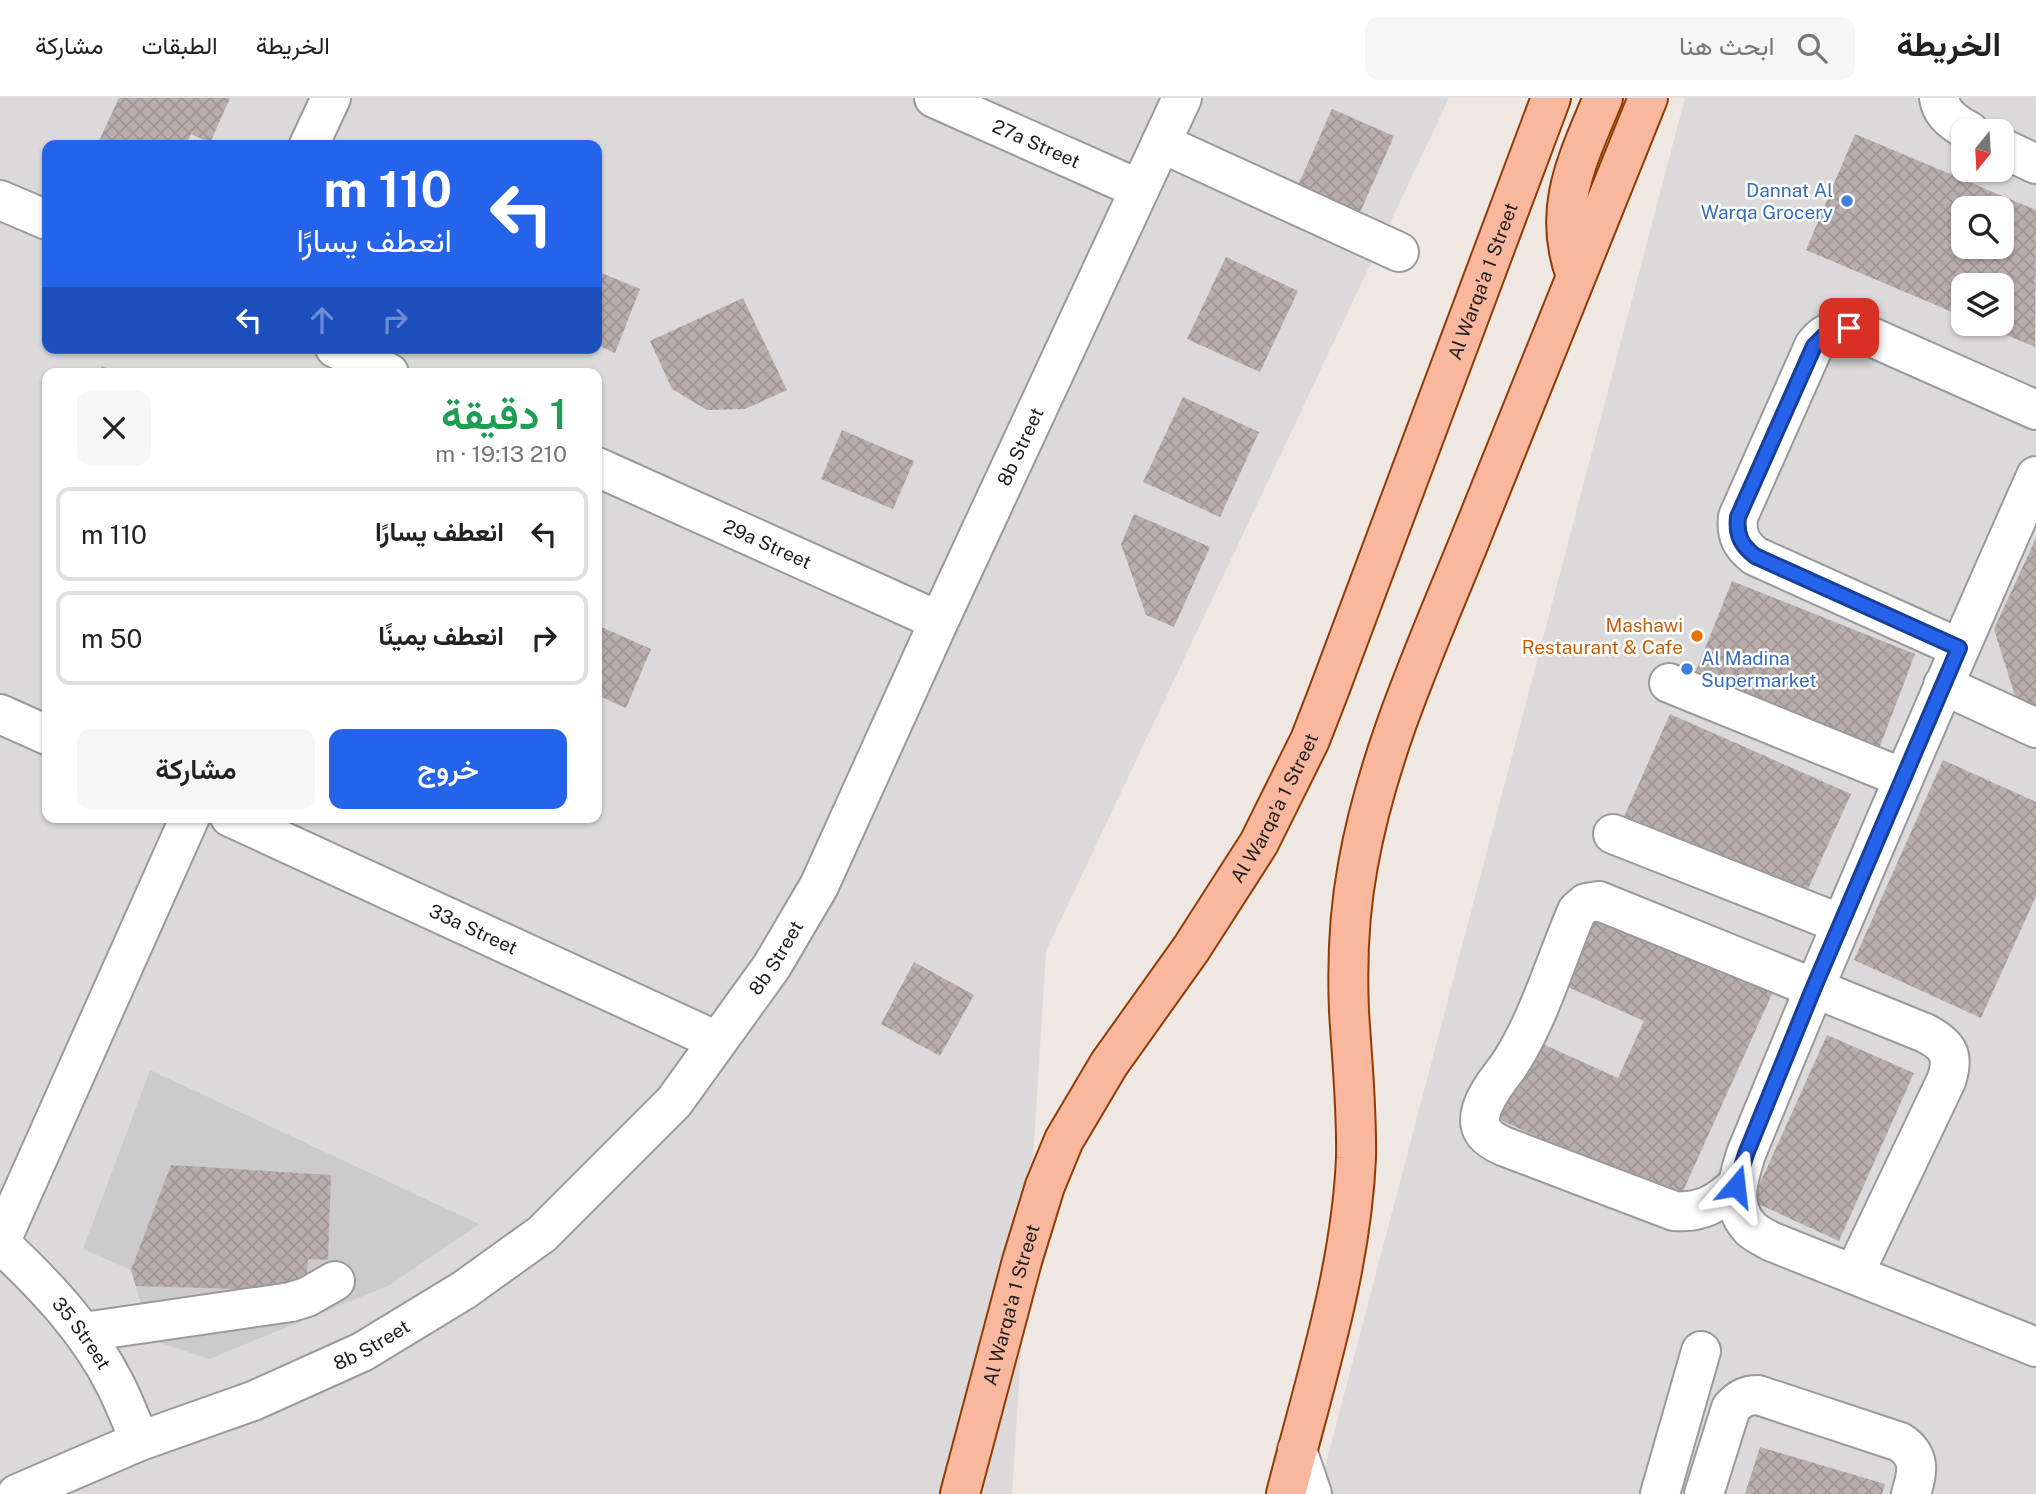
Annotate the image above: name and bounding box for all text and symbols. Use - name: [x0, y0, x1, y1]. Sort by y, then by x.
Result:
- search box: [1365, 17, 1855, 80]
- text: الخريطة: [1897, 25, 2001, 63]
- icon: search: [1793, 29, 1831, 67]
- text: ابحث هنا: [1679, 30, 1775, 61]
- text: مشاركة: [35, 31, 103, 59]
- text: الطبقات: [141, 31, 218, 59]
- text: الخريطة: [256, 31, 330, 59]
- street label: 27a Street: [989, 114, 1084, 172]
- north arrow: [1951, 119, 2014, 182]
- map controls: [1951, 119, 2014, 336]
- text: 110 m: [324, 160, 452, 218]
- icon: left: [476, 168, 567, 259]
- place label: Dannat Al Warqa Grocery: [1701, 179, 1833, 223]
- marker: Dannat Al Warqa Grocery: [1839, 193, 1855, 209]
- button: search: [1951, 196, 2014, 259]
- street label: Al Warqa'a 1 Street: [1443, 199, 1522, 363]
- text: انعطف يسارًا: [296, 222, 452, 259]
- button: layers: [1951, 273, 2014, 336]
- pin: [1819, 298, 1879, 358]
- icon: left: [230, 301, 268, 339]
- icon: ahead: [303, 301, 341, 339]
- icon: right: [376, 301, 414, 339]
- icon: arrive: [1830, 309, 1868, 347]
- text: 1 دقيقة: [441, 389, 567, 438]
- button: close: [77, 391, 151, 465]
- street label: 8b Street: [992, 404, 1048, 489]
- text: 210 m · 19:13: [435, 440, 567, 467]
- street label: 29a Street: [720, 514, 815, 573]
- icon: left: [525, 515, 563, 553]
- text: انعطف يسارًا: [375, 516, 504, 547]
- text: 110 m: [81, 519, 147, 550]
- place label: Mashawi Restaurant & Cafe: [1522, 614, 1683, 658]
- icon: right: [525, 619, 563, 657]
- text: انعطف يمينًا: [378, 620, 504, 651]
- text: 50 m: [81, 623, 142, 654]
- marker: Mashawi Restaurant & Cafe: [1689, 628, 1705, 644]
- place label: Al Madina Supermarket: [1701, 647, 1817, 691]
- marker: Al Madina Supermarket: [1679, 661, 1695, 677]
- button: مشاركة: [77, 729, 315, 809]
- button: خروج: [329, 729, 567, 809]
- street label: Al Warqa'a 1 Street: [1226, 730, 1323, 887]
- street label: 33a Street: [426, 899, 521, 959]
- street label: 8b Street: [744, 917, 807, 999]
- position arrow: [1699, 1149, 1773, 1223]
- street label: Al Warqa'a 1 Street: [978, 1222, 1044, 1388]
- street label: 35 Street: [48, 1293, 115, 1373]
- street label: 8b Street: [330, 1315, 413, 1374]

